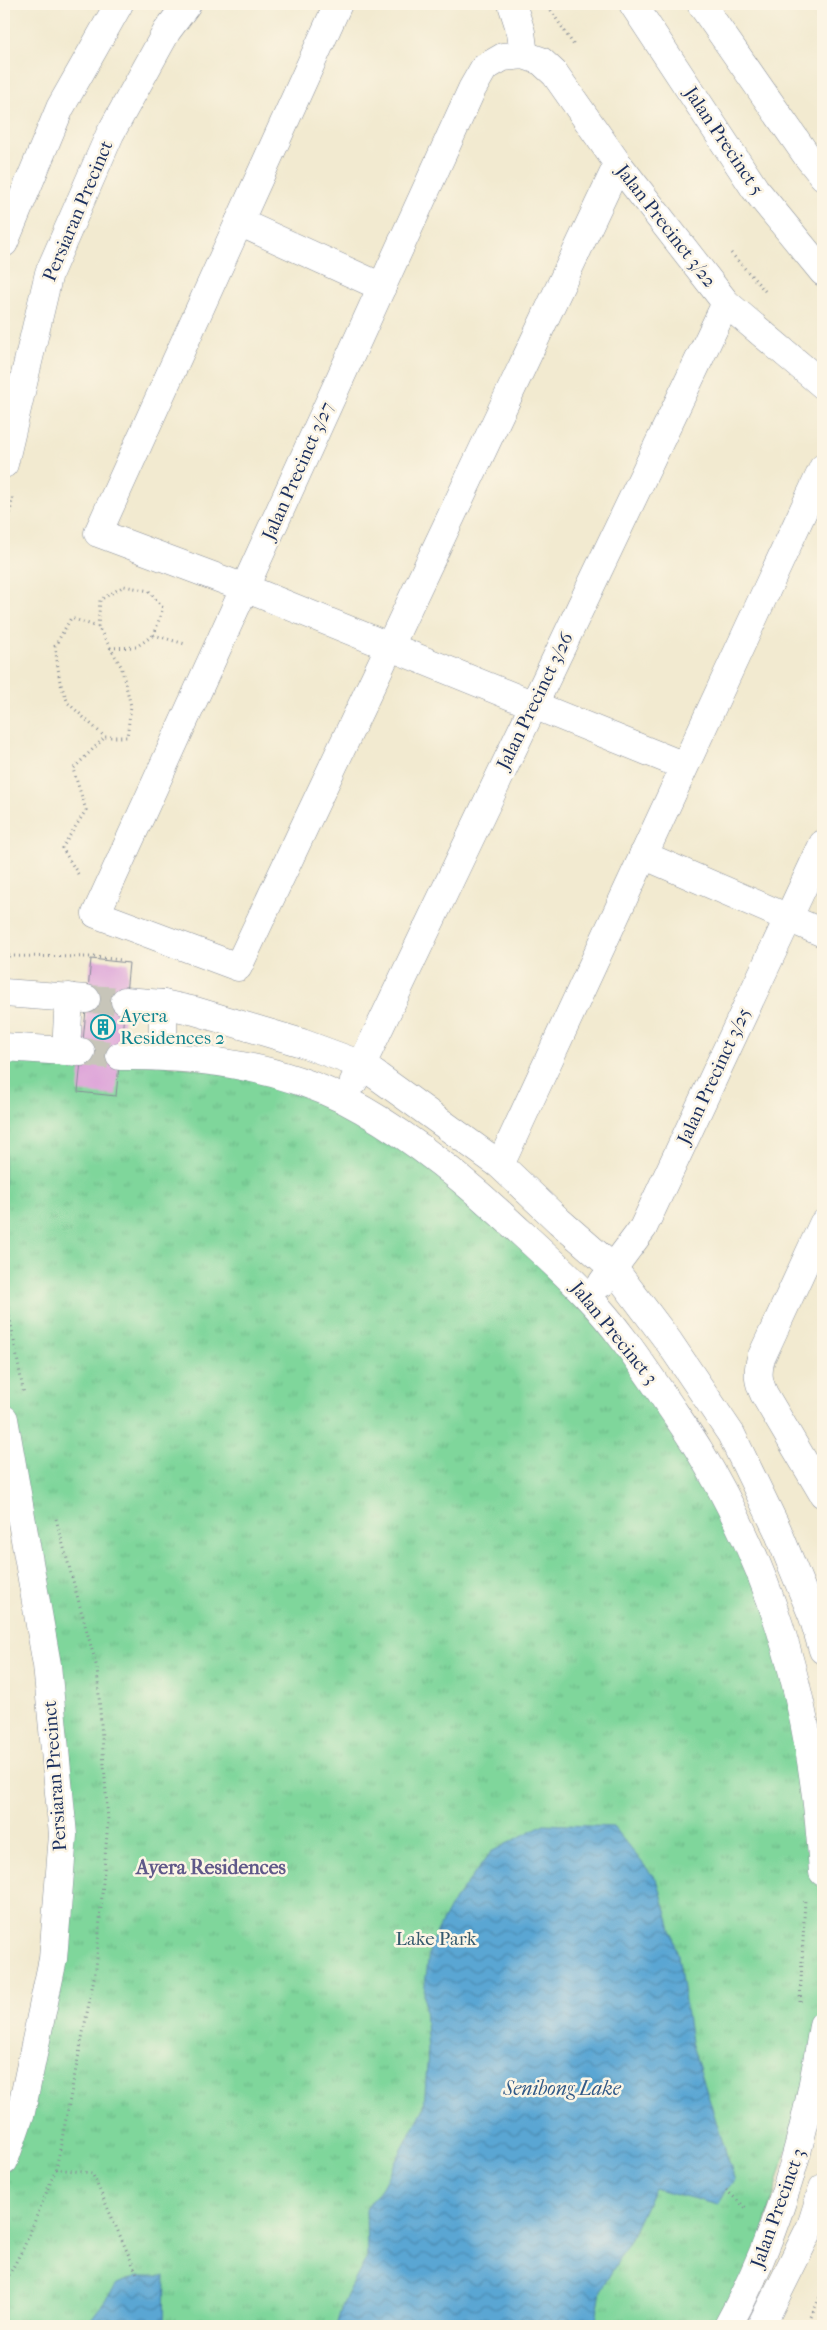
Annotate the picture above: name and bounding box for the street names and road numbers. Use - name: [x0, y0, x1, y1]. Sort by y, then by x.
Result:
- street label: Jalan Precinct 5: [679, 81, 768, 199]
- street label: Persiaran Precinct: [38, 137, 118, 285]
- street label: Jalan Precinct 3/22: [610, 159, 721, 292]
- street label: Jalan Precinct 3/27: [257, 398, 338, 545]
- street label: Jalan Precinct 3/26: [491, 628, 578, 775]
- street label: Jalan Precinct 3/25: [672, 1004, 755, 1150]
- street label: Jalan Precinct 3: [565, 1276, 662, 1389]
- street label: Persiaran Precinct: [39, 1700, 71, 1852]
- street label: Jalan Precinct 3: [746, 2145, 810, 2273]

